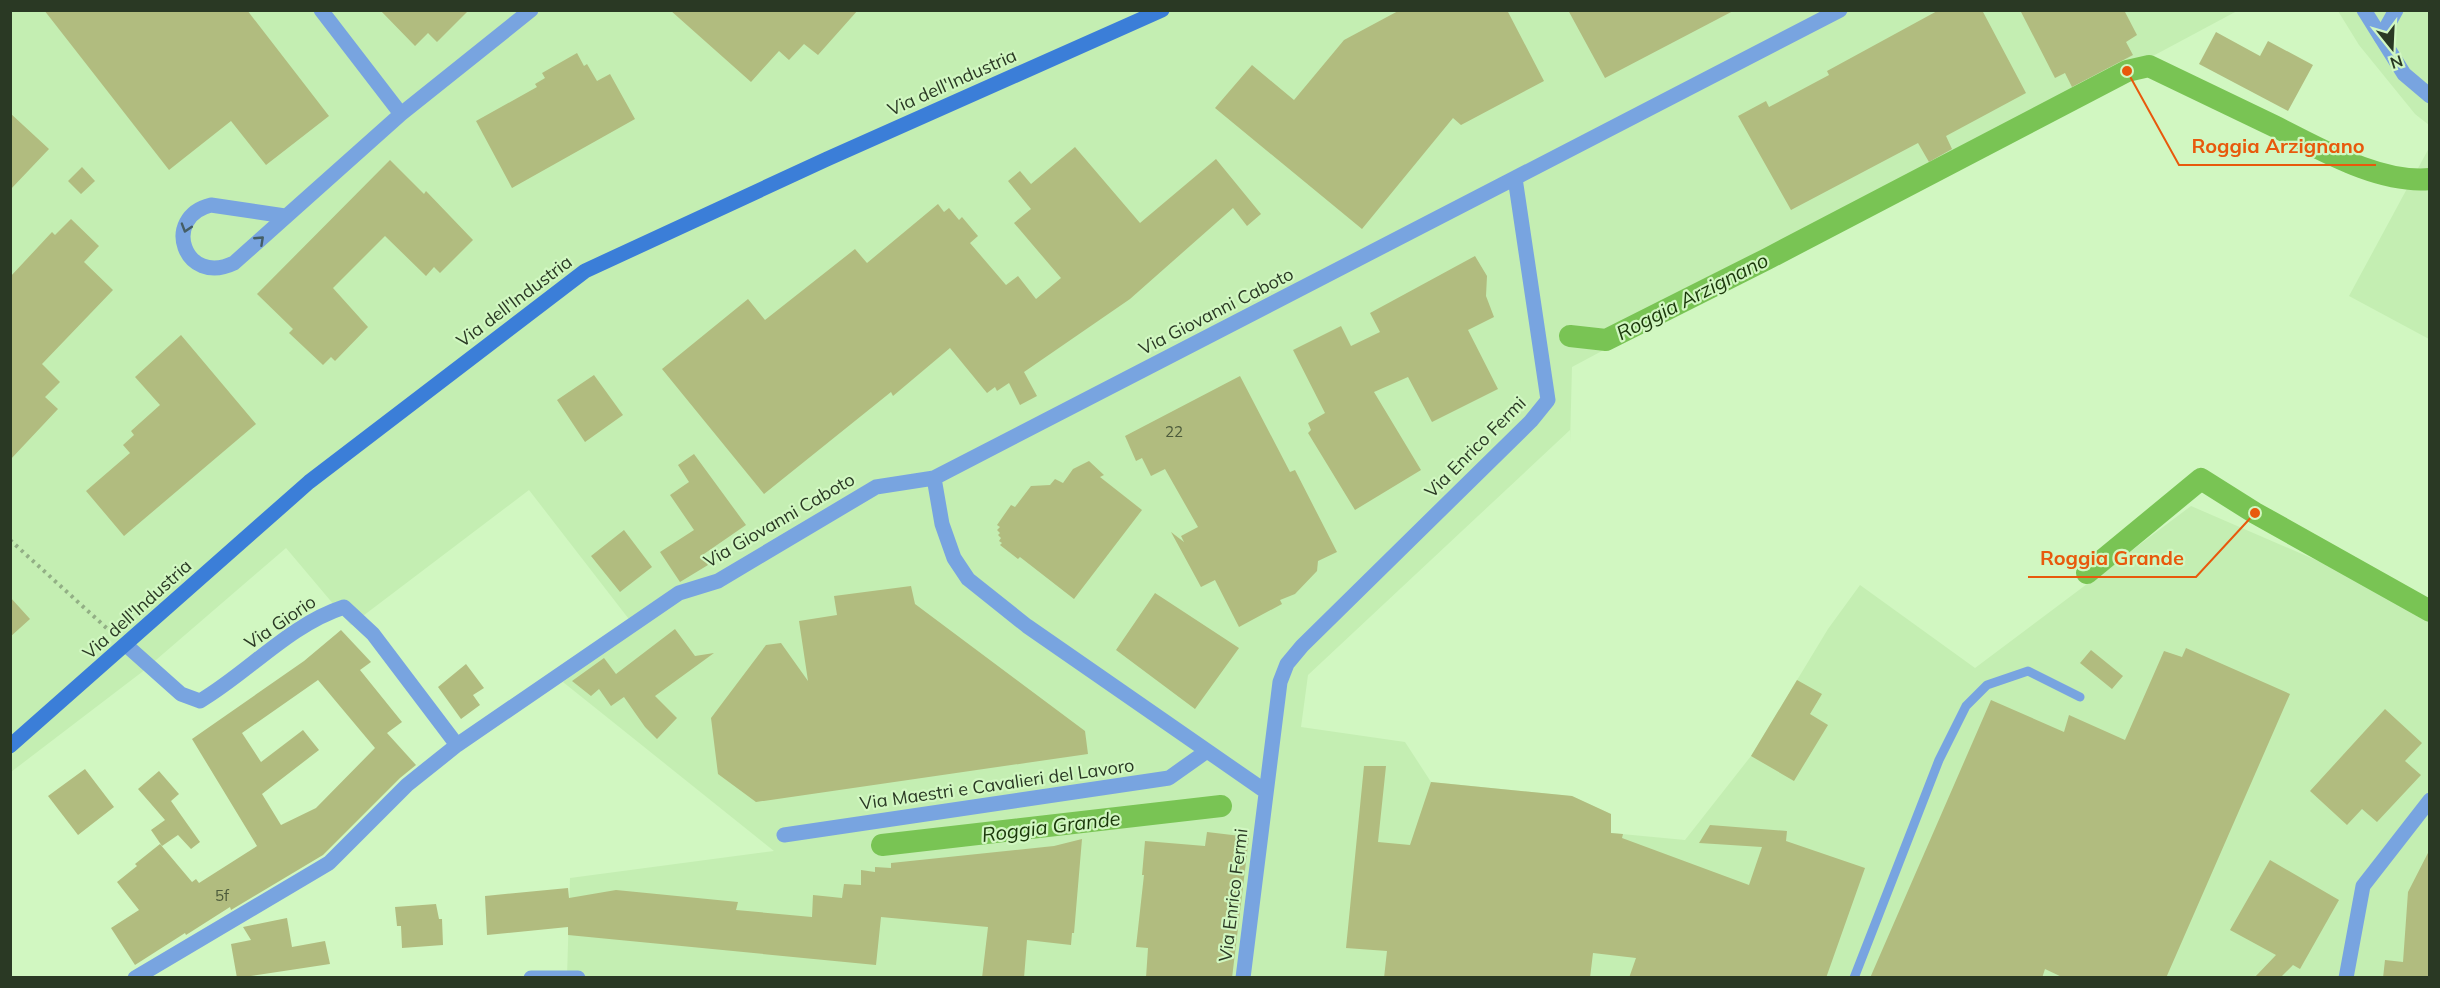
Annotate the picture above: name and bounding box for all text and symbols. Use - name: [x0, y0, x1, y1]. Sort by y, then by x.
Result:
- north arrow: [2362, 18, 2422, 78]
- street label: Via dell'Industria: [884, 43, 1020, 121]
- text: N: [2388, 51, 2405, 74]
- callout: Roggia Arzignano: [2179, 127, 2376, 165]
- text: Roggia Arzignano: [2191, 133, 2365, 158]
- one-way arrow: [181, 223, 193, 233]
- one-way arrow: [252, 236, 263, 247]
- water label: Roggia Arzignano: [1612, 247, 1772, 345]
- street label: Via dell'Industria: [452, 250, 576, 352]
- street label: Via Giovanni Caboto: [1135, 262, 1297, 360]
- street label: Via Enrico Fermi: [1419, 391, 1531, 503]
- house number: 22: [1165, 422, 1183, 441]
- street label: Via Giovanni Caboto: [699, 467, 859, 573]
- callout: Roggia Grande: [2028, 539, 2196, 577]
- text: Roggia Grande: [2040, 545, 2184, 570]
- street label: Via dell'Industria: [78, 554, 196, 664]
- street label: Via Giorio: [240, 590, 320, 654]
- street label: Via Maestri e Cavalieri del Lavoro: [858, 753, 1136, 815]
- water label: Roggia Grande: [980, 805, 1122, 847]
- street label: Via Enrico Fermi: [1213, 827, 1253, 963]
- house number: 5f: [215, 886, 230, 905]

